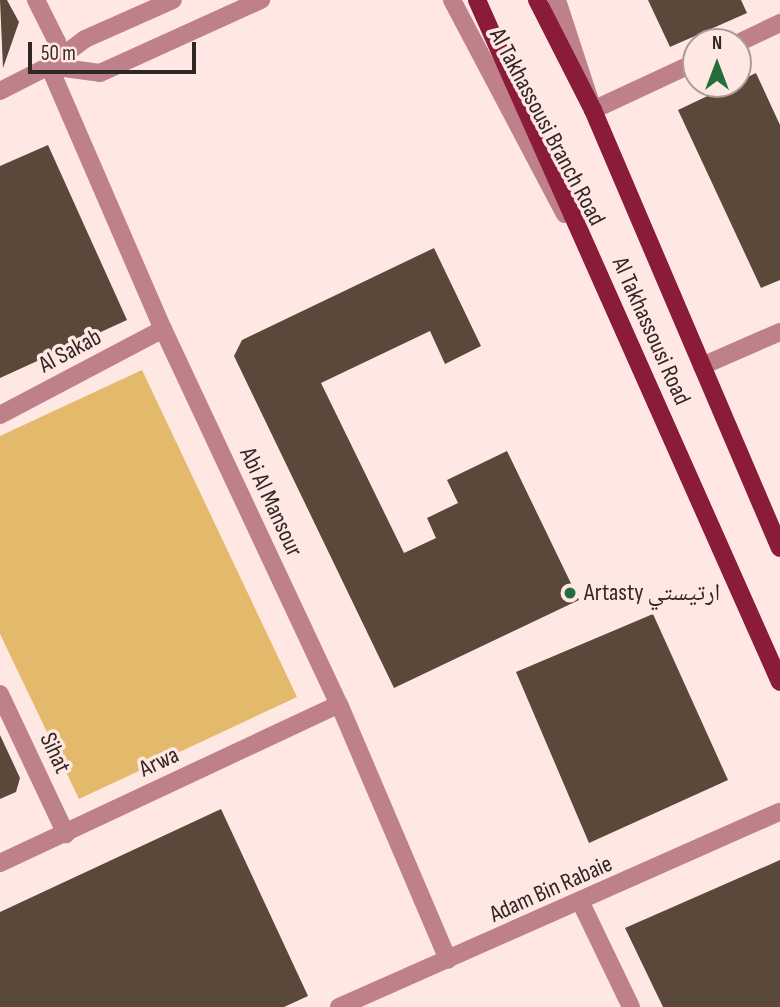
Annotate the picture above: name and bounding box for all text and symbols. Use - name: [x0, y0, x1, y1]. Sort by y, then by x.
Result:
- street label: Al Takhassousi Branch Road: [483, 23, 611, 231]
- scale bar: [32, 28, 200, 72]
- north arrow: [682, 28, 752, 98]
- text: N: [712, 32, 722, 55]
- text: 50 m: [41, 41, 76, 66]
- street label: Al Takhassousi Road: [606, 253, 696, 409]
- street label: Al Sakab: [34, 323, 106, 379]
- street label: Abi Al Mansour: [233, 443, 309, 561]
- place label: Artasty ارتيستي: [584, 579, 720, 607]
- marker: Artasty ارتيستي: [562, 585, 578, 601]
- street label: Sihat: [33, 728, 77, 778]
- street label: Arwa: [135, 740, 183, 784]
- street label: Adam Bin Rabaie: [485, 849, 617, 929]

